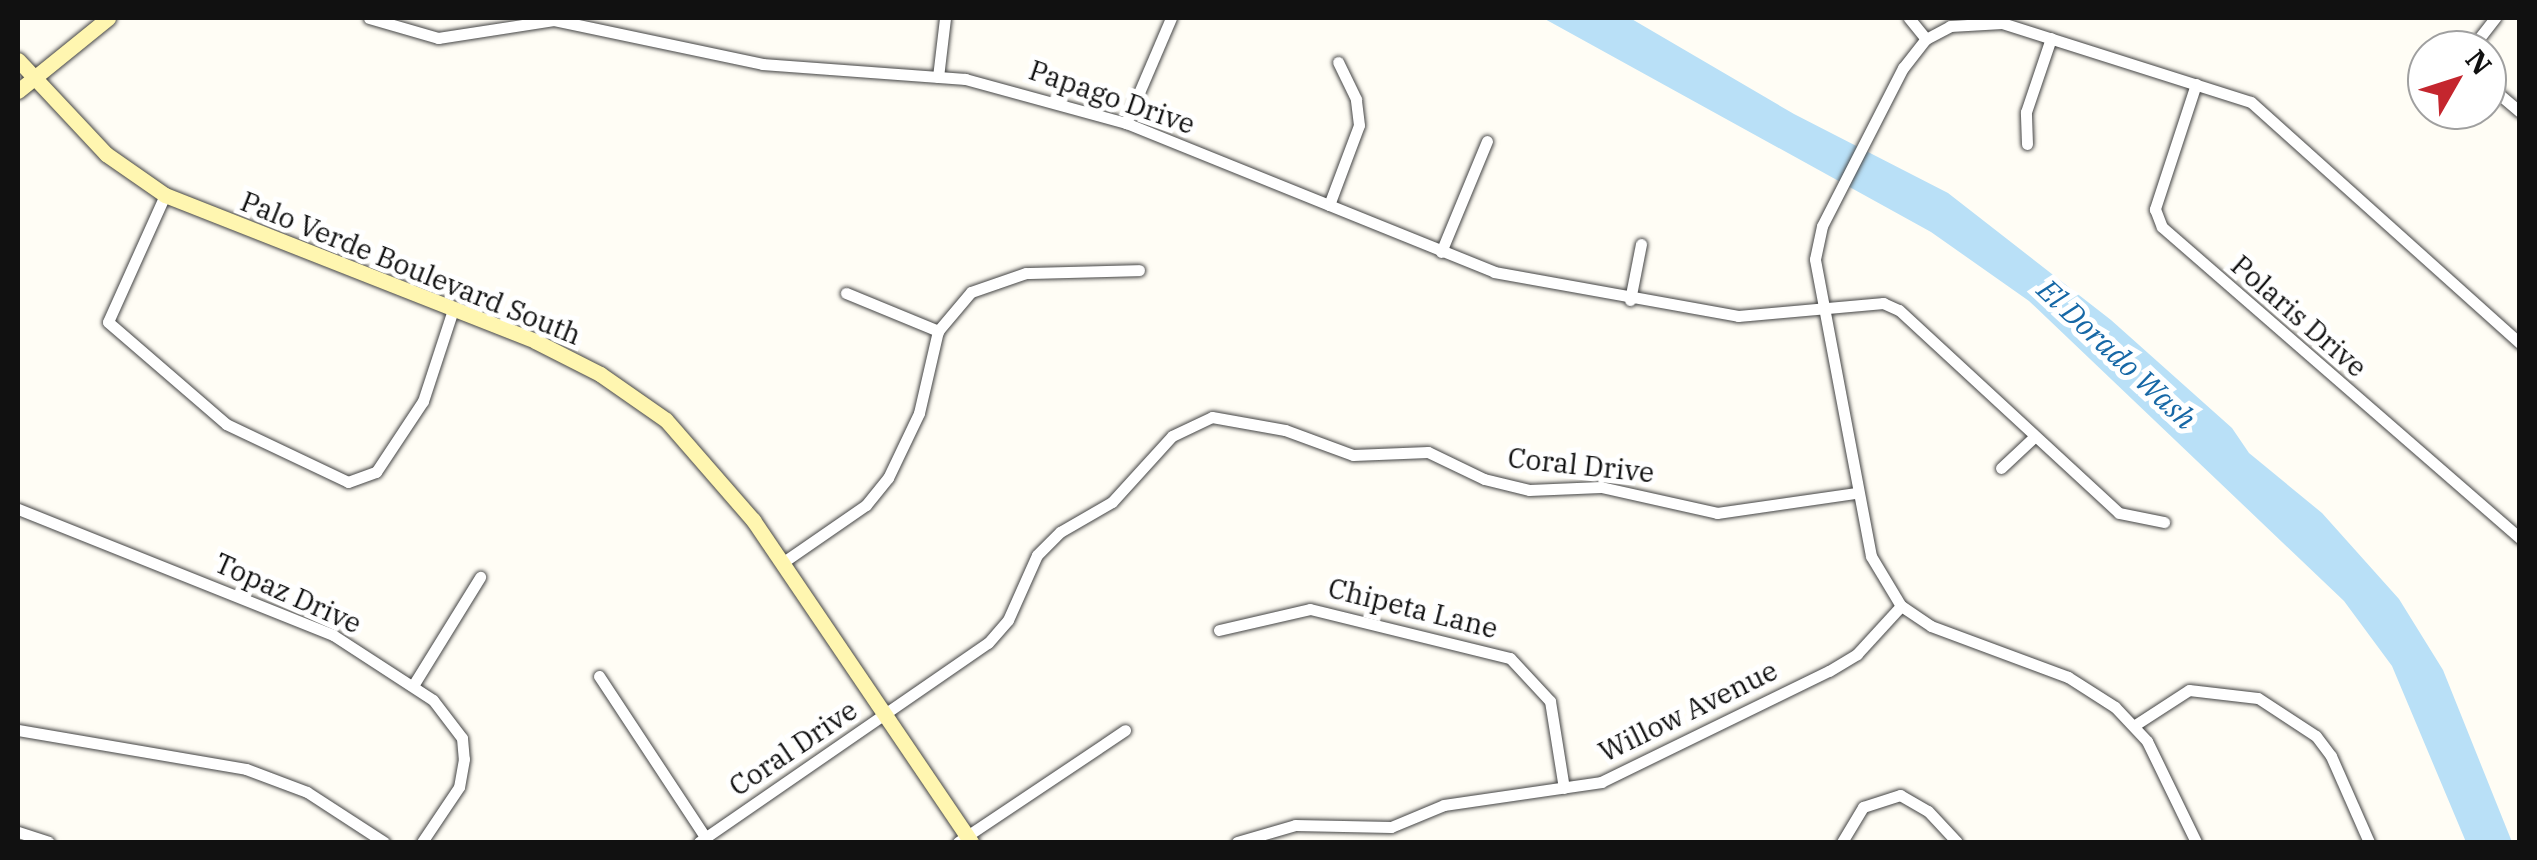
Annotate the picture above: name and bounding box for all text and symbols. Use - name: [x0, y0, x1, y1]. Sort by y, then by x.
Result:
- north arrow: [2407, 30, 2507, 130]
- text: N: [2458, 42, 2500, 82]
- street label: Papago Drive: [1025, 53, 1199, 141]
- street label: Palo Verde Boulevard South: [236, 184, 586, 352]
- street label: Polaris Drive: [2224, 248, 2374, 384]
- water label: El Dorado Wash: [2030, 271, 2204, 437]
- street label: Coral Drive: [1506, 441, 1656, 489]
- street label: Topaz Drive: [209, 546, 367, 640]
- street label: Chipeta Lane: [1325, 571, 1501, 645]
- street label: Willow Avenue: [1593, 653, 1783, 769]
- street label: Coral Drive: [723, 693, 863, 803]

